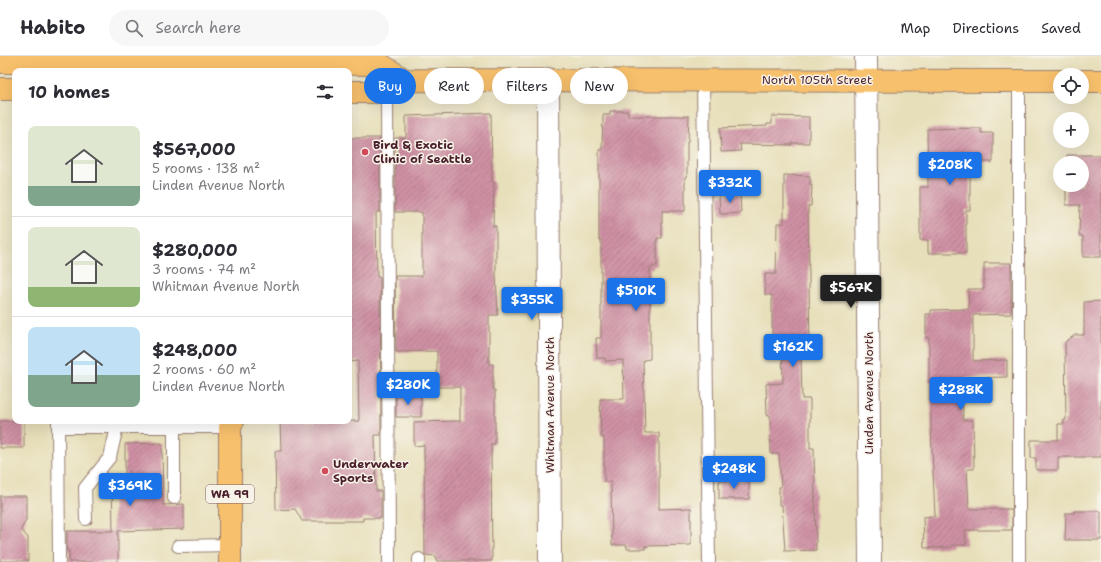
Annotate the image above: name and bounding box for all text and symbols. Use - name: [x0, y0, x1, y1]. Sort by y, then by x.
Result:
- search box: [109, 10, 389, 46]
- text: Habito: [20, 15, 85, 40]
- icon: search: [123, 17, 145, 39]
- text: Search here: [155, 18, 241, 38]
- text: Map: [901, 19, 931, 37]
- text: Directions: [953, 19, 1019, 37]
- text: Saved: [1041, 19, 1081, 37]
- chip: Buy: [364, 68, 416, 104]
- chip: Rent: [424, 68, 484, 104]
- chip: Filters: [492, 68, 562, 104]
- chip: New: [570, 68, 628, 104]
- map controls: [1053, 68, 1089, 192]
- button: locate: [1053, 68, 1089, 104]
- street label: North 105th Street: [762, 72, 872, 88]
- text: 10 homes: [28, 81, 110, 103]
- icon: filters: [314, 81, 336, 103]
- button: +: [1053, 112, 1089, 148]
- place label: Bird & Exotic Clinic of Seattle: [373, 137, 472, 167]
- text: $567,000: [152, 138, 236, 160]
- icon: home: [60, 142, 108, 190]
- marker: Bird & Exotic Clinic of Seattle: [360, 147, 370, 157]
- pin: $208K: [922, 152, 978, 186]
- text: $208K: [928, 156, 972, 173]
- button: −: [1053, 156, 1089, 192]
- text: 5 rooms · 138 m²: [152, 160, 260, 177]
- pin: $332K: [702, 170, 758, 204]
- text: $332K: [708, 174, 752, 191]
- text: Linden Avenue North: [152, 177, 285, 194]
- text: $280,000: [152, 239, 238, 261]
- icon: home: [60, 243, 108, 291]
- text: 3 rooms · 74 m²: [152, 261, 256, 278]
- pin: $567K: [823, 275, 879, 309]
- text: Whitman Avenue North: [152, 278, 300, 295]
- pin: $510K: [608, 278, 664, 312]
- text: $567K: [829, 279, 873, 296]
- text: $510K: [616, 282, 656, 299]
- pin: $355K: [504, 287, 560, 321]
- text: $355K: [511, 291, 553, 308]
- street label: Linden Avenue North: [861, 332, 877, 454]
- pin: $162K: [765, 334, 821, 368]
- street label: Whitman Avenue North: [542, 337, 558, 473]
- text: $162K: [773, 338, 813, 355]
- text: $248,000: [152, 339, 237, 361]
- icon: home: [60, 343, 108, 391]
- text: 2 rooms · 60 m²: [152, 361, 256, 378]
- pin: $280K: [380, 372, 436, 406]
- text: $280K: [386, 376, 430, 393]
- pin: $288K: [933, 377, 989, 411]
- text: Linden Avenue North: [152, 378, 285, 395]
- text: $288K: [939, 381, 983, 398]
- place label: Underwater Sports: [333, 456, 409, 486]
- pin: $248K: [706, 456, 762, 490]
- text: $248K: [712, 460, 756, 477]
- marker: Underwater Sports: [320, 466, 330, 476]
- pin: $369K: [102, 473, 158, 507]
- text: $369K: [108, 477, 152, 494]
- road number: WA 99: [206, 485, 254, 503]

